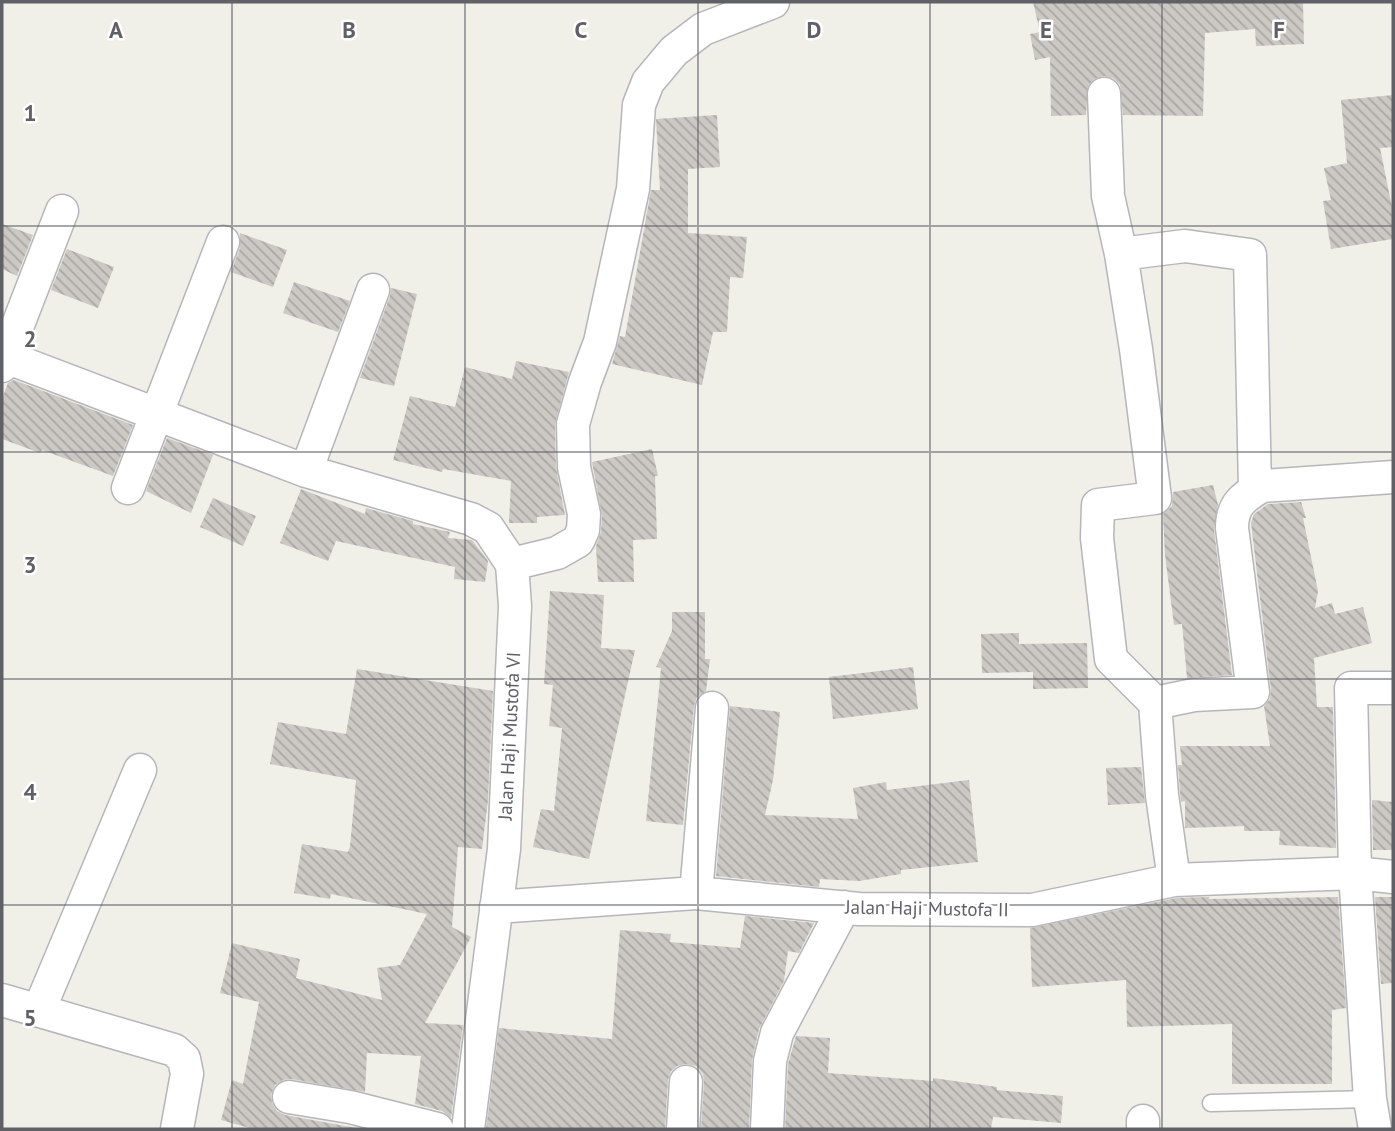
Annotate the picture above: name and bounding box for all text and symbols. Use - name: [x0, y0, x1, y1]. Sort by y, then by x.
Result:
- text: A: [109, 15, 123, 44]
- text: B: [342, 15, 356, 44]
- text: C: [575, 15, 588, 44]
- text: D: [807, 15, 821, 44]
- text: E: [1040, 15, 1052, 44]
- text: F: [1273, 15, 1285, 44]
- text: 1: [23, 98, 37, 127]
- text: 2: [23, 324, 37, 353]
- text: 3: [23, 550, 37, 579]
- street label: Jalan Haji Mustofa VI: [493, 651, 525, 822]
- text: 4: [23, 777, 37, 806]
- street label: Jalan Haji Mustofa II: [844, 895, 1009, 921]
- text: 5: [23, 1003, 37, 1032]

